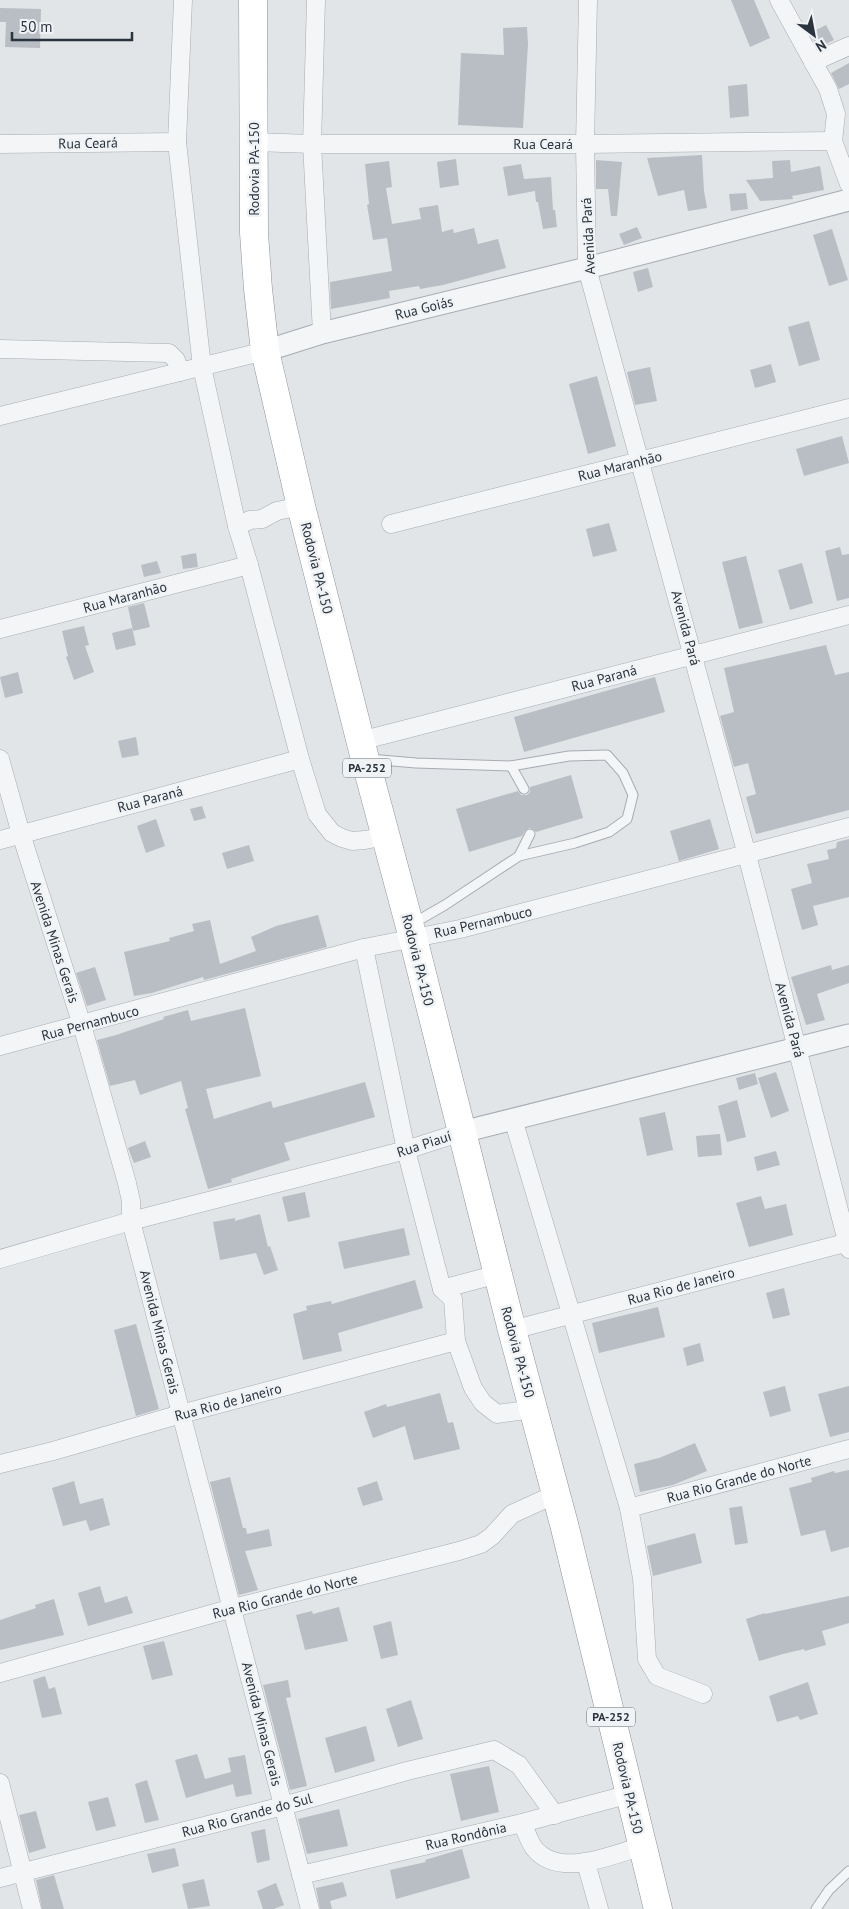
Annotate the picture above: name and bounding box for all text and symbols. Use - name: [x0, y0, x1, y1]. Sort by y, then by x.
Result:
- scale bar: [12, 10, 132, 42]
- north arrow: [789, 10, 839, 60]
- text: 50 m: [20, 17, 53, 36]
- text: N: [812, 36, 830, 56]
- street label: Rodovia PA-150: [245, 122, 263, 216]
- street label: Rua Ceará: [58, 133, 118, 153]
- street label: Rua Ceará: [513, 135, 573, 153]
- street label: Avenida Pará: [577, 197, 599, 275]
- street label: Rua Goiás: [393, 292, 455, 324]
- street label: Rua Maranhão: [576, 447, 664, 485]
- street label: Rodovia PA-150: [297, 520, 337, 616]
- street label: Rua Maranhão: [81, 577, 169, 617]
- street label: Avenida Pará: [667, 588, 705, 668]
- street label: Rua Paraná: [569, 661, 639, 695]
- road number: PA-252: [343, 758, 391, 778]
- street label: Rua Paraná: [115, 782, 185, 816]
- street label: Avenida Minas Gerais: [27, 879, 83, 1005]
- street label: Rua Pernambuco: [432, 902, 534, 942]
- street label: Rodovia PA-150: [398, 912, 438, 1008]
- street label: Avenida Pará: [771, 980, 809, 1060]
- street label: Rua Pernambuco: [39, 1001, 141, 1045]
- street label: Rua Piauí: [394, 1127, 454, 1161]
- street label: Rua Rio de Janeiro: [626, 1263, 736, 1309]
- street label: Avenida Minas Gerais: [136, 1268, 184, 1396]
- street label: Rodovia PA-150: [497, 1304, 539, 1400]
- street label: Rua Rio de Janeiro: [173, 1379, 283, 1425]
- street label: Rua Rio Grande do Norte: [665, 1451, 813, 1507]
- street label: Rua Rio Grande do Norte: [211, 1569, 359, 1623]
- street label: Avenida Minas Gerais: [238, 1660, 286, 1788]
- road number: PA-252: [587, 1708, 635, 1726]
- street label: Rodovia PA-150: [609, 1740, 647, 1836]
- street label: Rua Rio Grande do Sul: [180, 1789, 314, 1841]
- street label: Rua Rondônia: [424, 1818, 508, 1854]

